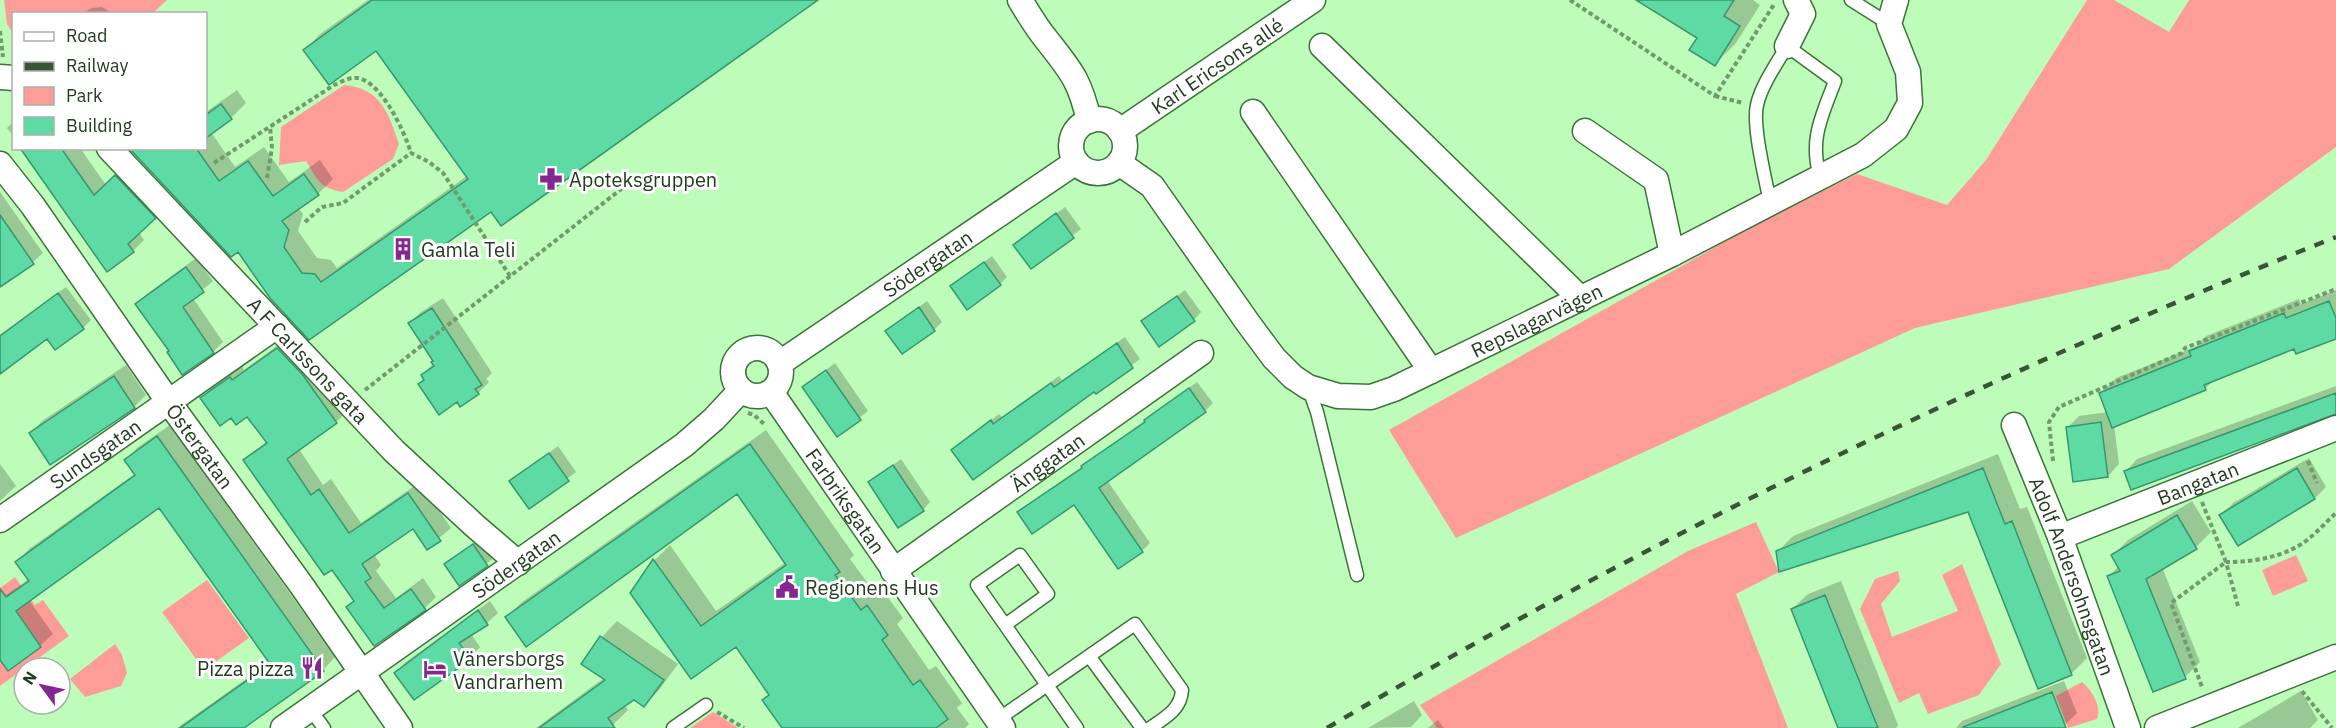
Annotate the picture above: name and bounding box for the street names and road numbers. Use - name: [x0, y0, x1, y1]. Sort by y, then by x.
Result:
- street label: Karl Ericsons allé: [1146, 11, 1288, 120]
- street label: Södergatan: [877, 223, 977, 303]
- street label: Repslagarvägen: [1466, 276, 1607, 363]
- street label: A F Carlssons gata: [242, 291, 375, 429]
- street label: Östergatan: [161, 398, 240, 494]
- street label: Sundsgatan: [44, 412, 146, 495]
- street label: Änggatan: [1005, 426, 1090, 497]
- street label: Farbriksgatan: [800, 443, 892, 559]
- street label: Bangatan: [2153, 454, 2242, 511]
- street label: Adolf Andersohnsgatan: [2023, 473, 2122, 679]
- street label: Södergatan: [466, 523, 566, 604]

